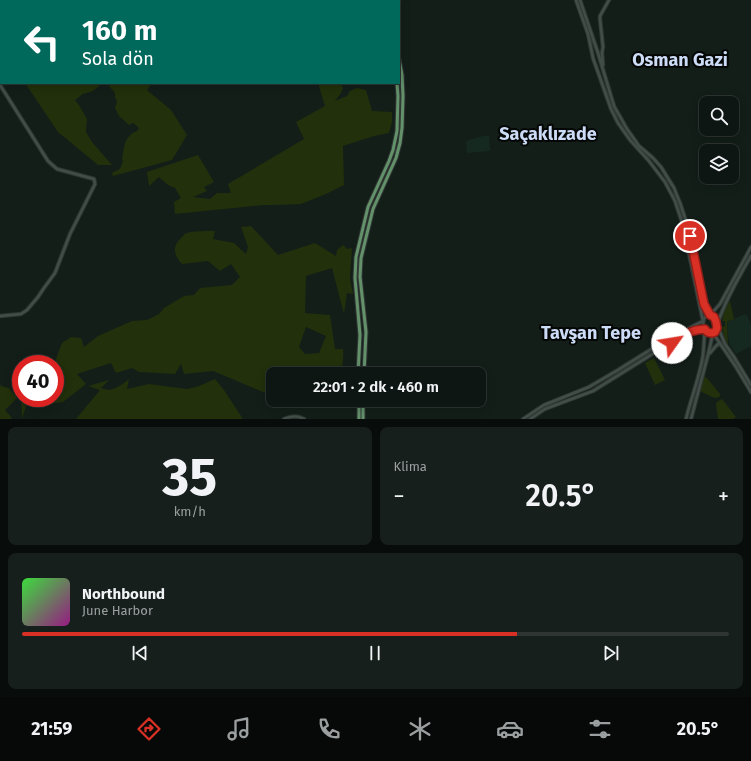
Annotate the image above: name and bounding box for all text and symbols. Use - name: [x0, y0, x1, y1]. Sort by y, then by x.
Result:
- text: 160 m: [82, 14, 157, 47]
- icon: left: [16, 16, 68, 68]
- text: Sola dön: [82, 48, 154, 70]
- district label: Osman Gazi: [632, 49, 728, 71]
- map controls: [699, 96, 739, 184]
- button: search: [699, 96, 739, 136]
- district label: Saçaklızade: [499, 123, 597, 145]
- button: layers: [699, 144, 739, 184]
- pin: [673, 219, 707, 253]
- icon: arrive: [679, 225, 701, 247]
- district label: Tavşan Tepe: [541, 322, 641, 344]
- position arrow: [651, 322, 693, 364]
- speed limit sign: 40: [12, 355, 64, 407]
- text: 22:01 · 2 dk · 460 m: [313, 378, 439, 396]
- text: 35: [162, 446, 217, 509]
- text: Klima: [394, 459, 427, 474]
- text: 20.5°: [526, 478, 597, 514]
- text: −: [394, 483, 405, 510]
- text: +: [718, 483, 729, 510]
- text: km/h: [174, 504, 206, 519]
- text: Northbound: [82, 585, 165, 603]
- text: June Harbor: [82, 603, 153, 618]
- icon: previous: [129, 642, 151, 664]
- icon: pause: [364, 642, 386, 664]
- icon: next: [600, 642, 622, 664]
- icon: directions: [135, 715, 163, 743]
- icon: music: [225, 715, 253, 743]
- icon: phone: [315, 715, 343, 743]
- icon: climate: [406, 715, 434, 743]
- icon: car: [496, 715, 524, 743]
- icon: filters: [586, 715, 614, 743]
- text: 21:59: [31, 718, 72, 740]
- text: 20.5°: [677, 718, 720, 740]

